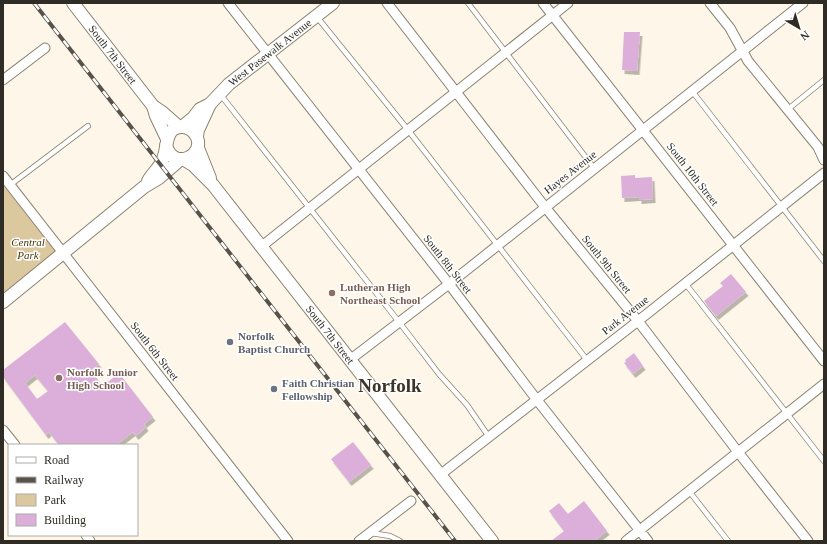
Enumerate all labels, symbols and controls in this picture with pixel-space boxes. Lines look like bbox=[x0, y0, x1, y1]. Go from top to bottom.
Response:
north arrow bbox=[779, 8, 819, 48]
street label: West Pasewalk Avenue bbox=[226, 16, 314, 88]
street label: South 7th Street bbox=[86, 23, 139, 86]
text: N bbox=[798, 29, 812, 43]
street label: South 10th Street bbox=[665, 140, 721, 208]
street label: Hayes Avenue bbox=[541, 148, 599, 196]
street label: South 8th Street bbox=[421, 232, 475, 296]
street label: South 9th Street bbox=[580, 233, 634, 295]
park label: Central Park bbox=[11, 236, 45, 261]
place label: Lutheran High Northeast School bbox=[340, 281, 420, 306]
marker: Lutheran High Northeast School bbox=[327, 288, 337, 298]
street label: Park Avenue bbox=[599, 293, 651, 337]
street label: South 7th Street bbox=[304, 303, 357, 366]
street label: South 6th Street bbox=[128, 319, 182, 383]
place label: Norfolk Baptist Church bbox=[238, 330, 310, 355]
marker: Norfolk Baptist Church bbox=[225, 337, 235, 347]
place label: Norfolk Junior High School bbox=[67, 366, 138, 391]
marker: Norfolk Junior High School bbox=[54, 373, 64, 383]
district label: Norfolk bbox=[358, 375, 422, 396]
place label: Faith Christian Fellowship bbox=[282, 377, 354, 402]
marker: Faith Christian Fellowship bbox=[269, 384, 279, 394]
legend bbox=[8, 444, 138, 536]
text: Road bbox=[44, 453, 69, 467]
text: Railway bbox=[44, 473, 84, 487]
text: Park bbox=[44, 493, 66, 507]
text: Building bbox=[44, 513, 86, 527]

